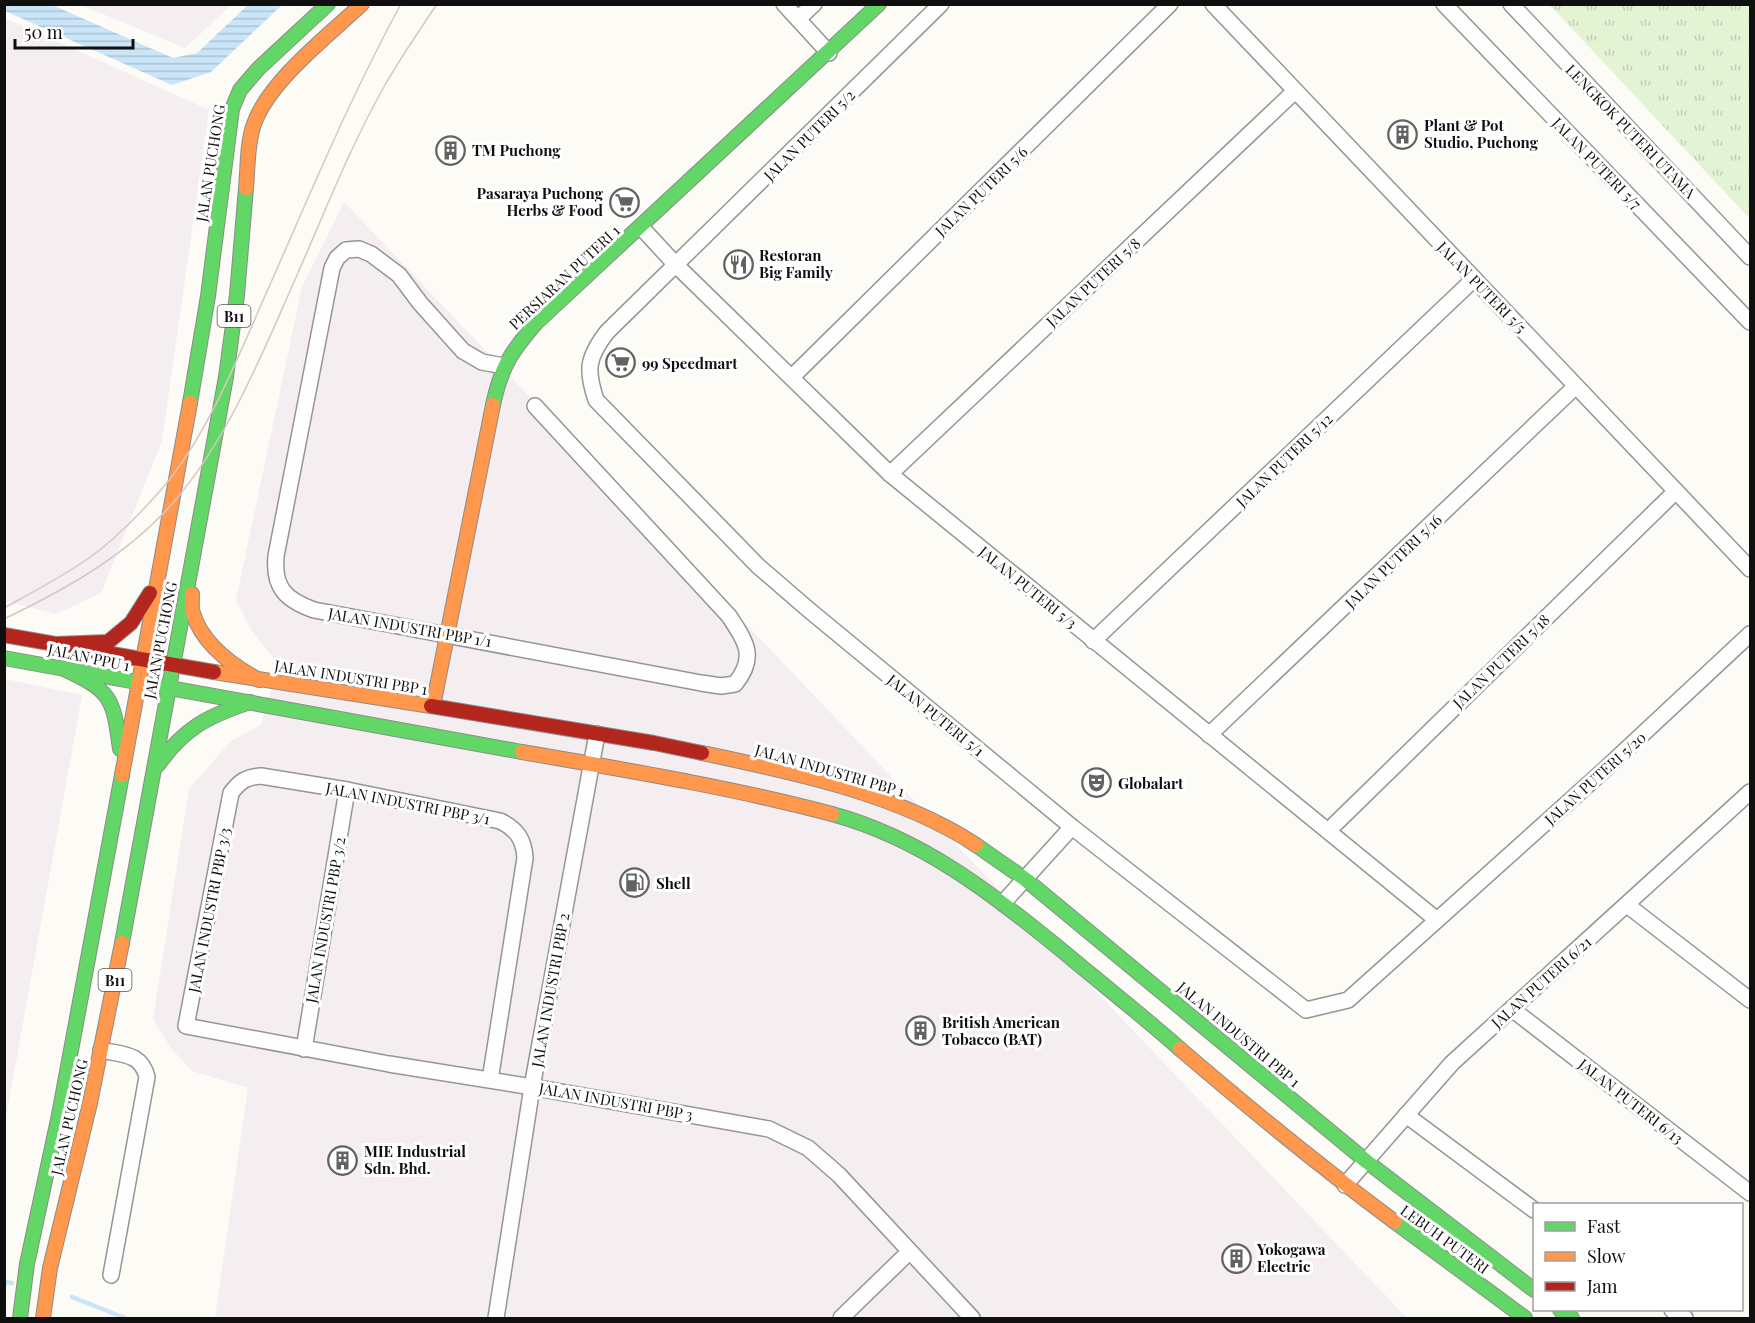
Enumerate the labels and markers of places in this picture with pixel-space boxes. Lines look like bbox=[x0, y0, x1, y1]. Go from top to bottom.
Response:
place label: Plant & Pot Studio, Puchong bbox=[1424, 115, 1539, 152]
building icon: Plant & Pot Studio, Puchong bbox=[1387, 118, 1419, 150]
building icon: TM Puchong bbox=[435, 134, 467, 166]
place label: TM Puchong bbox=[472, 140, 561, 160]
place label: Pasaraya Puchong Herbs & Food bbox=[477, 183, 604, 220]
supermarket icon: Pasaraya Puchong Herbs & Food bbox=[608, 186, 640, 218]
place label: Restoran Big Family bbox=[759, 245, 833, 282]
restaurant icon: Restoran Big Family bbox=[722, 248, 754, 280]
supermarket icon: 99 Speedmart bbox=[605, 347, 637, 379]
place label: 99 Speedmart bbox=[642, 353, 738, 373]
theatre icon: Globalart bbox=[1081, 767, 1113, 799]
place label: Globalart bbox=[1118, 773, 1184, 793]
fuel station icon: Shell bbox=[619, 867, 651, 899]
place label: Shell bbox=[656, 873, 691, 893]
place label: British American Tobacco (BAT) bbox=[942, 1012, 1061, 1049]
building icon: British American Tobacco (BAT) bbox=[905, 1015, 937, 1047]
place label: MIE Industrial Sdn. Bhd. bbox=[364, 1141, 466, 1178]
building icon: MIE Industrial Sdn. Bhd. bbox=[327, 1144, 359, 1176]
place label: Yokogawa Electric bbox=[1256, 1239, 1326, 1276]
building icon: Yokogawa Electric bbox=[1220, 1242, 1252, 1274]

